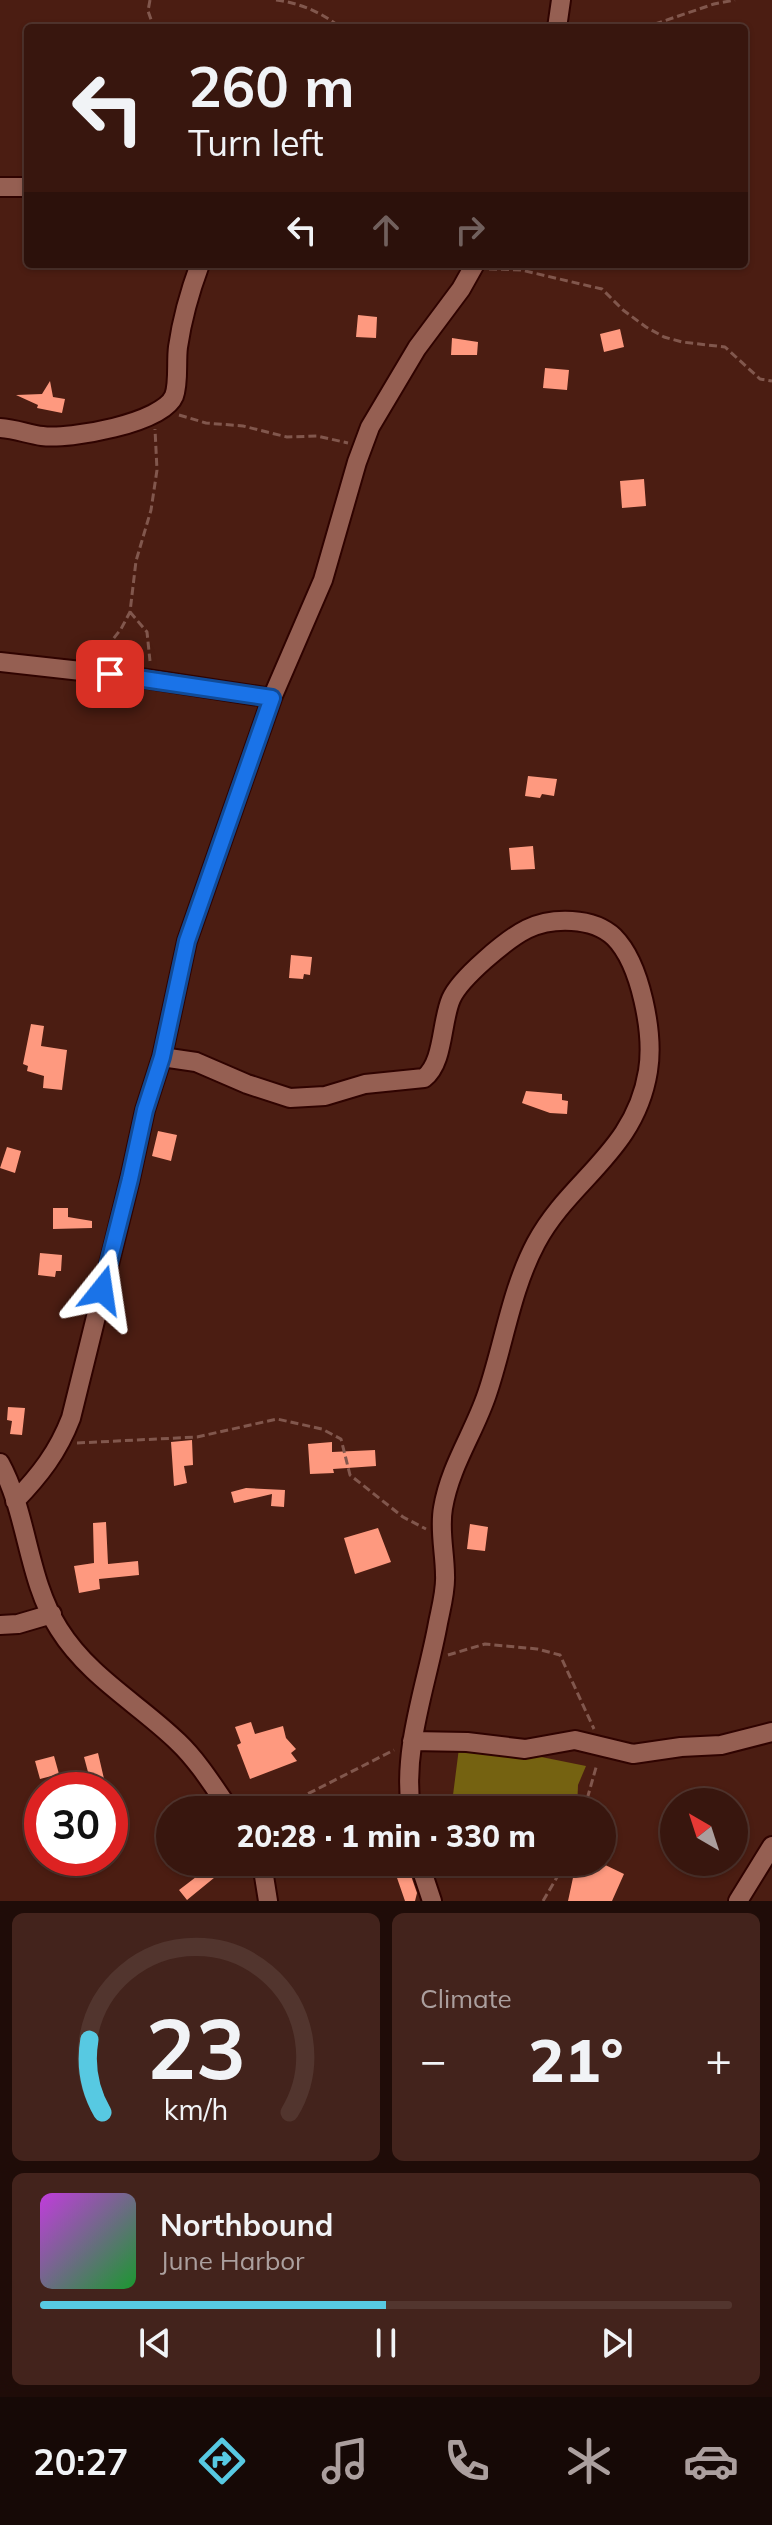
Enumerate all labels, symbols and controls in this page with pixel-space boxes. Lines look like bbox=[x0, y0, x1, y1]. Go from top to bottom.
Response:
text: 260 m bbox=[188, 51, 355, 121]
icon: left bbox=[56, 56, 160, 160]
text: Turn left bbox=[188, 120, 324, 165]
icon: left bbox=[280, 208, 324, 252]
icon: ahead bbox=[364, 208, 408, 252]
icon: right bbox=[448, 208, 492, 252]
pin bbox=[76, 640, 144, 708]
icon: arrive bbox=[88, 652, 132, 696]
position arrow bbox=[60, 1248, 144, 1332]
speed limit sign: 30 bbox=[24, 1772, 128, 1876]
north arrow bbox=[660, 1788, 748, 1876]
map controls bbox=[660, 1788, 748, 1876]
text: 20:28 · 1 min · 330 m bbox=[236, 1817, 536, 1855]
text: Climate bbox=[420, 1982, 512, 2015]
text: 23 bbox=[146, 1995, 246, 2100]
text: 21° bbox=[528, 2022, 624, 2097]
text: − bbox=[420, 2032, 446, 2087]
text: + bbox=[706, 2032, 732, 2087]
text: km/h bbox=[164, 2091, 228, 2127]
text: Northbound bbox=[160, 2206, 333, 2244]
text: June Harbor bbox=[160, 2244, 305, 2277]
icon: previous bbox=[133, 2321, 177, 2365]
icon: pause bbox=[364, 2321, 408, 2365]
icon: next bbox=[595, 2321, 639, 2365]
icon: directions bbox=[194, 2433, 250, 2489]
icon: music bbox=[317, 2433, 373, 2489]
icon: phone bbox=[439, 2433, 495, 2489]
icon: climate bbox=[561, 2433, 617, 2489]
icon: car bbox=[683, 2433, 739, 2489]
text: 20:27 bbox=[33, 2439, 128, 2484]

